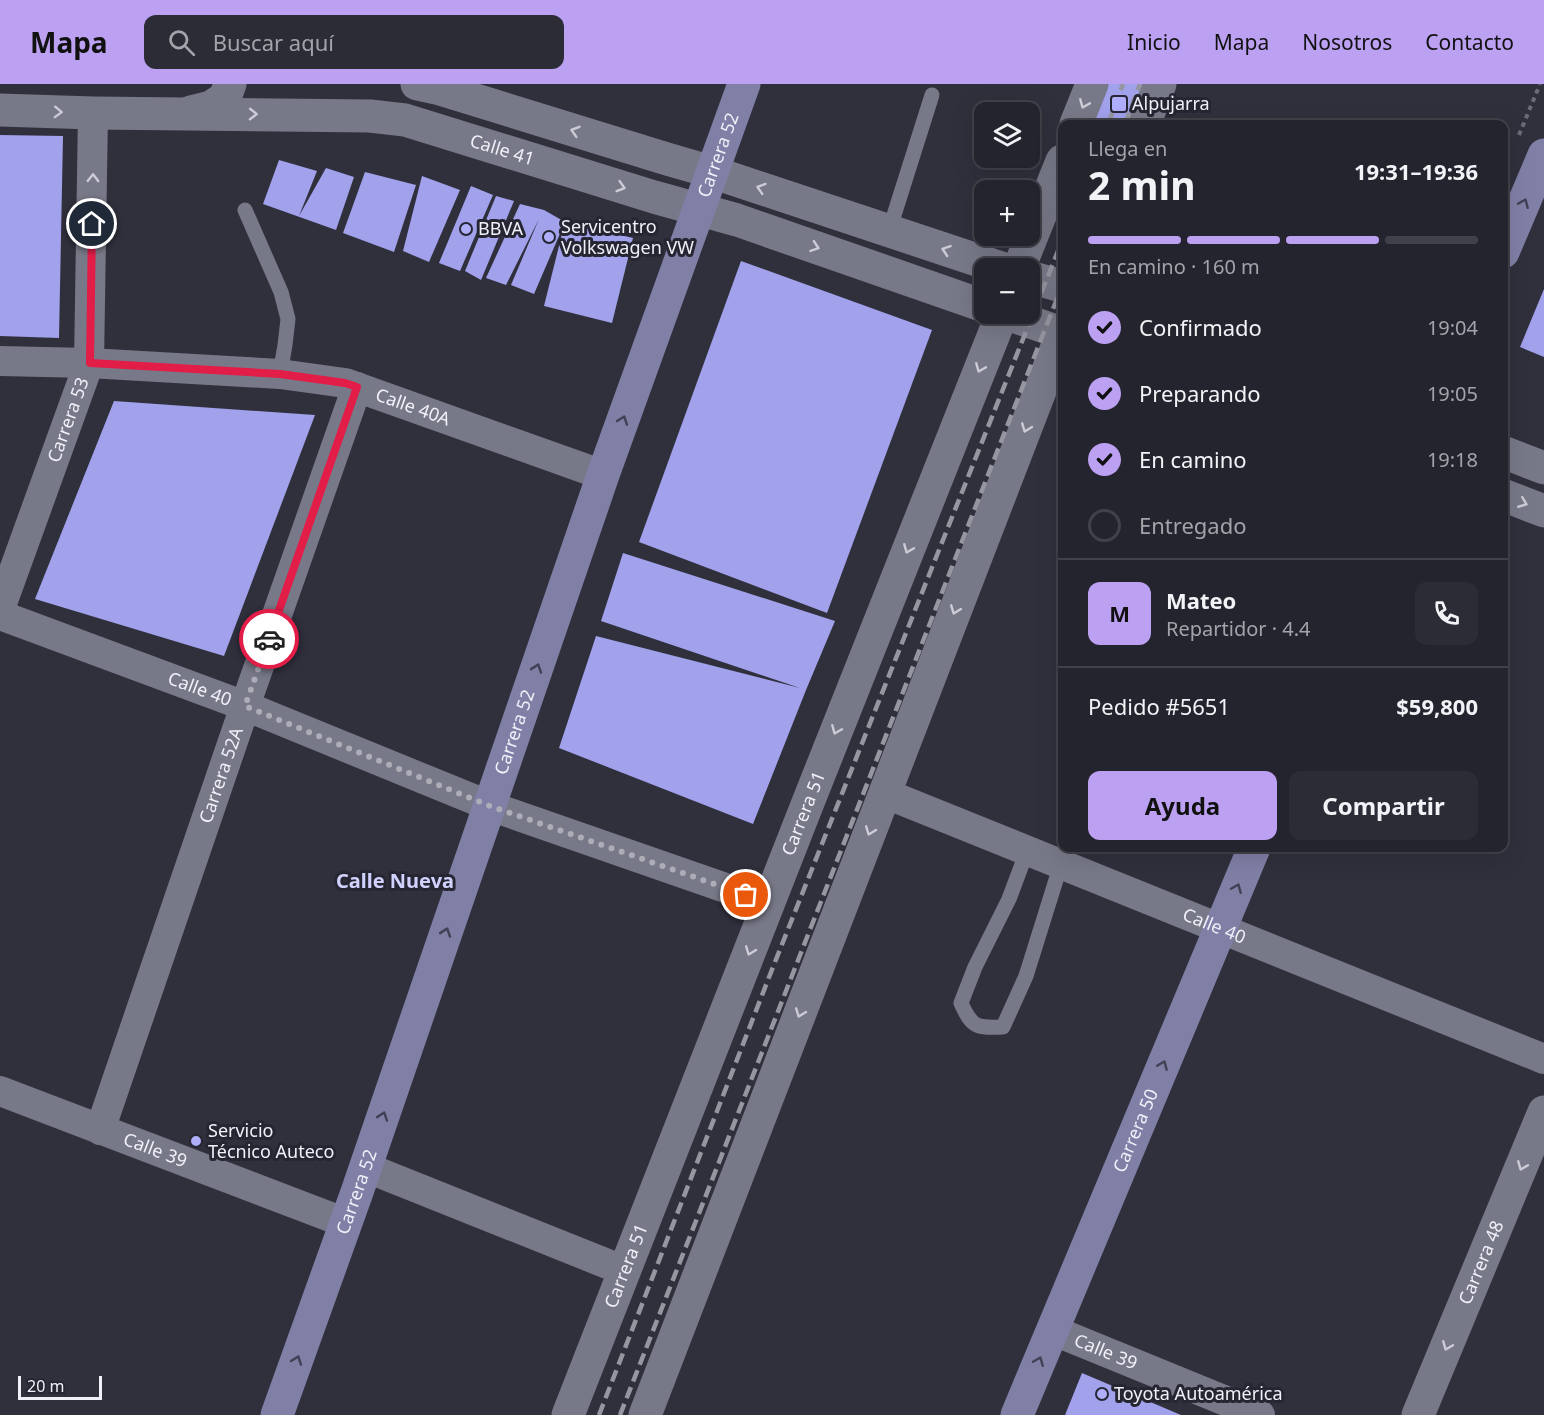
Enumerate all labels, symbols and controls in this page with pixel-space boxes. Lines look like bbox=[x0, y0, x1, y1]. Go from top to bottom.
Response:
search box bbox=[144, 15, 564, 69]
text: Mapa bbox=[30, 23, 108, 61]
icon: search bbox=[165, 26, 198, 59]
text: Buscar aquí bbox=[213, 27, 334, 57]
text: Inicio bbox=[1127, 28, 1181, 56]
text: Mapa bbox=[1214, 28, 1269, 56]
text: Nosotros bbox=[1302, 28, 1392, 56]
text: Contacto bbox=[1425, 28, 1514, 56]
place label: Alpujarra bbox=[1132, 91, 1210, 115]
marker: Alpujarra bbox=[1110, 95, 1128, 113]
one-way arrow bbox=[1079, 98, 1092, 109]
map controls bbox=[974, 102, 1040, 324]
button: layers bbox=[974, 102, 1040, 168]
one-way arrow bbox=[54, 106, 63, 118]
one-way arrow bbox=[249, 108, 258, 121]
street label: Carrera 52 bbox=[691, 109, 744, 201]
one-way arrow bbox=[570, 125, 581, 138]
street label: Calle 41 bbox=[467, 128, 538, 170]
text: Llega en bbox=[1088, 135, 1167, 162]
text: 19:31–19:36 bbox=[1354, 156, 1478, 186]
text: 2 min bbox=[1088, 158, 1195, 211]
one-way arrow bbox=[87, 174, 99, 183]
one-way arrow bbox=[615, 180, 626, 192]
button: + bbox=[974, 180, 1040, 246]
one-way arrow bbox=[756, 183, 767, 196]
pin bbox=[66, 198, 117, 249]
one-way arrow bbox=[1516, 199, 1528, 210]
icon: home bbox=[75, 207, 108, 240]
place label: Servicentro Volkswagen VW bbox=[561, 214, 694, 259]
place label: BBVA bbox=[478, 216, 523, 240]
marker: BBVA bbox=[459, 222, 473, 236]
marker: Servicentro Volkswagen VW bbox=[542, 230, 556, 244]
one-way arrow bbox=[809, 239, 819, 252]
one-way arrow bbox=[941, 244, 952, 257]
text: En camino · 160 m bbox=[1088, 253, 1260, 280]
button: − bbox=[974, 258, 1040, 324]
icon: check bbox=[1088, 311, 1121, 344]
text: Confirmado bbox=[1139, 312, 1262, 342]
text: 19:04 bbox=[1427, 314, 1478, 341]
one-way arrow bbox=[975, 362, 987, 373]
street label: Carrera 53 bbox=[41, 374, 94, 465]
icon: check bbox=[1088, 377, 1121, 410]
text: Preparando bbox=[1139, 378, 1261, 408]
text: 19:05 bbox=[1427, 380, 1478, 407]
street label: Calle 40A bbox=[373, 382, 454, 431]
one-way arrow bbox=[616, 415, 629, 426]
one-way arrow bbox=[1021, 421, 1033, 432]
icon: check bbox=[1088, 443, 1121, 476]
text: En camino bbox=[1139, 444, 1247, 474]
text: 19:18 bbox=[1427, 446, 1478, 473]
one-way arrow bbox=[1517, 496, 1528, 508]
text: Entregado bbox=[1139, 510, 1247, 540]
one-way arrow bbox=[903, 543, 915, 554]
button: phone bbox=[1415, 582, 1478, 645]
text: Mateo bbox=[1166, 585, 1236, 615]
text: M bbox=[1109, 598, 1130, 628]
one-way arrow bbox=[950, 604, 963, 614]
courier bbox=[239, 609, 299, 669]
text: Repartidor · 4.4 bbox=[1166, 615, 1311, 642]
icon: car bbox=[253, 623, 286, 656]
one-way arrow bbox=[530, 663, 542, 674]
street label: Calle 40 bbox=[165, 665, 235, 711]
street label: Carrera 52 bbox=[488, 686, 540, 778]
text: Pedido #5651 bbox=[1088, 691, 1230, 721]
text: $59,800 bbox=[1396, 691, 1478, 721]
street label: Carrera 52A bbox=[193, 723, 248, 826]
one-way arrow bbox=[831, 725, 844, 735]
street label: Carrera 51 bbox=[775, 768, 830, 859]
button: Ayuda bbox=[1088, 771, 1277, 840]
button: Compartir bbox=[1289, 771, 1478, 840]
one-way arrow bbox=[865, 824, 877, 835]
district label: Calle Nueva bbox=[336, 867, 454, 894]
pin bbox=[720, 869, 771, 920]
icon: bag bbox=[729, 878, 762, 911]
one-way arrow bbox=[1230, 883, 1242, 894]
street label: Calle 40 bbox=[1179, 902, 1250, 949]
one-way arrow bbox=[439, 927, 452, 938]
one-way arrow bbox=[745, 945, 757, 956]
one-way arrow bbox=[795, 1006, 807, 1017]
one-way arrow bbox=[1156, 1060, 1168, 1071]
street label: Carrera 50 bbox=[1107, 1085, 1163, 1176]
one-way arrow bbox=[375, 1112, 388, 1122]
place label: Servicio Técnico Auteco bbox=[208, 1118, 334, 1163]
street label: Calle 39 bbox=[120, 1126, 191, 1172]
marker: Servicio Técnico Auteco bbox=[189, 1134, 203, 1148]
street label: Carrera 52 bbox=[330, 1146, 382, 1237]
one-way arrow bbox=[1517, 1159, 1529, 1170]
street label: Carrera 48 bbox=[1452, 1217, 1509, 1308]
street label: Carrera 51 bbox=[598, 1220, 653, 1311]
street label: Calle 39 bbox=[1071, 1327, 1141, 1375]
one-way arrow bbox=[1442, 1340, 1454, 1351]
one-way arrow bbox=[290, 1355, 303, 1366]
one-way arrow bbox=[1032, 1356, 1044, 1367]
scale bar bbox=[18, 1373, 102, 1400]
text: 20 m bbox=[27, 1375, 64, 1397]
place label: Toyota Autoamérica bbox=[1114, 1381, 1283, 1405]
marker: Toyota Autoamérica bbox=[1095, 1387, 1109, 1401]

